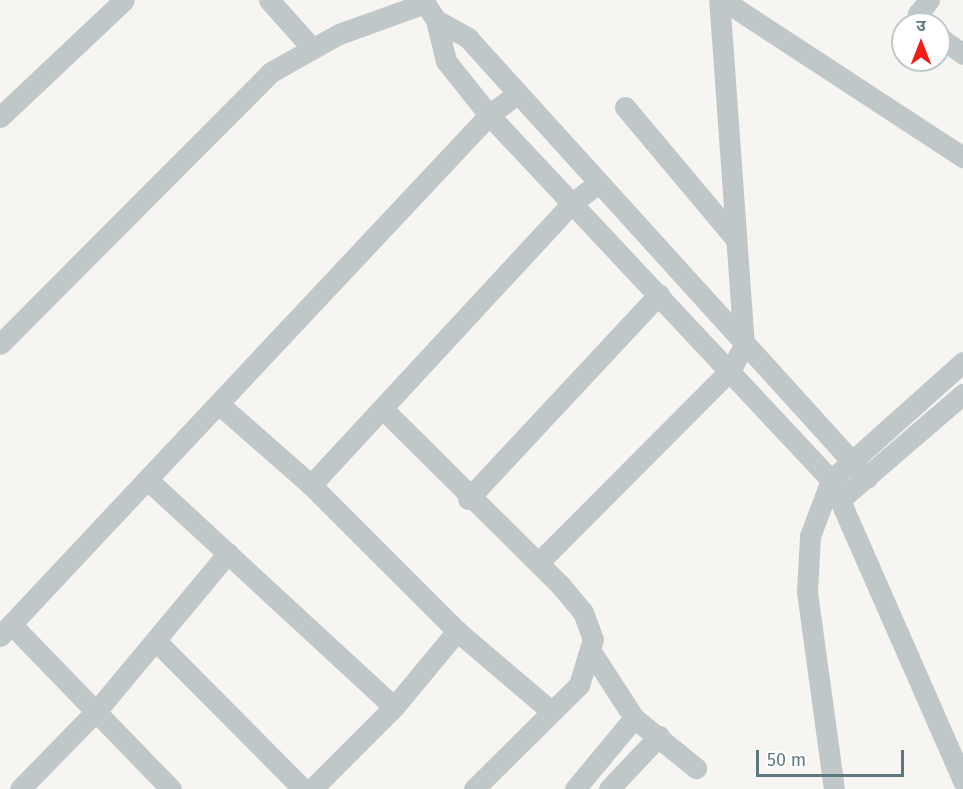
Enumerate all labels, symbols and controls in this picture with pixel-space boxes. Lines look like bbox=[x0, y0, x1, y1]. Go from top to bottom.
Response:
north arrow bbox=[891, 12, 951, 72]
text: उ bbox=[916, 16, 926, 35]
scale bar bbox=[759, 738, 908, 776]
text: 50 m bbox=[767, 749, 806, 771]

